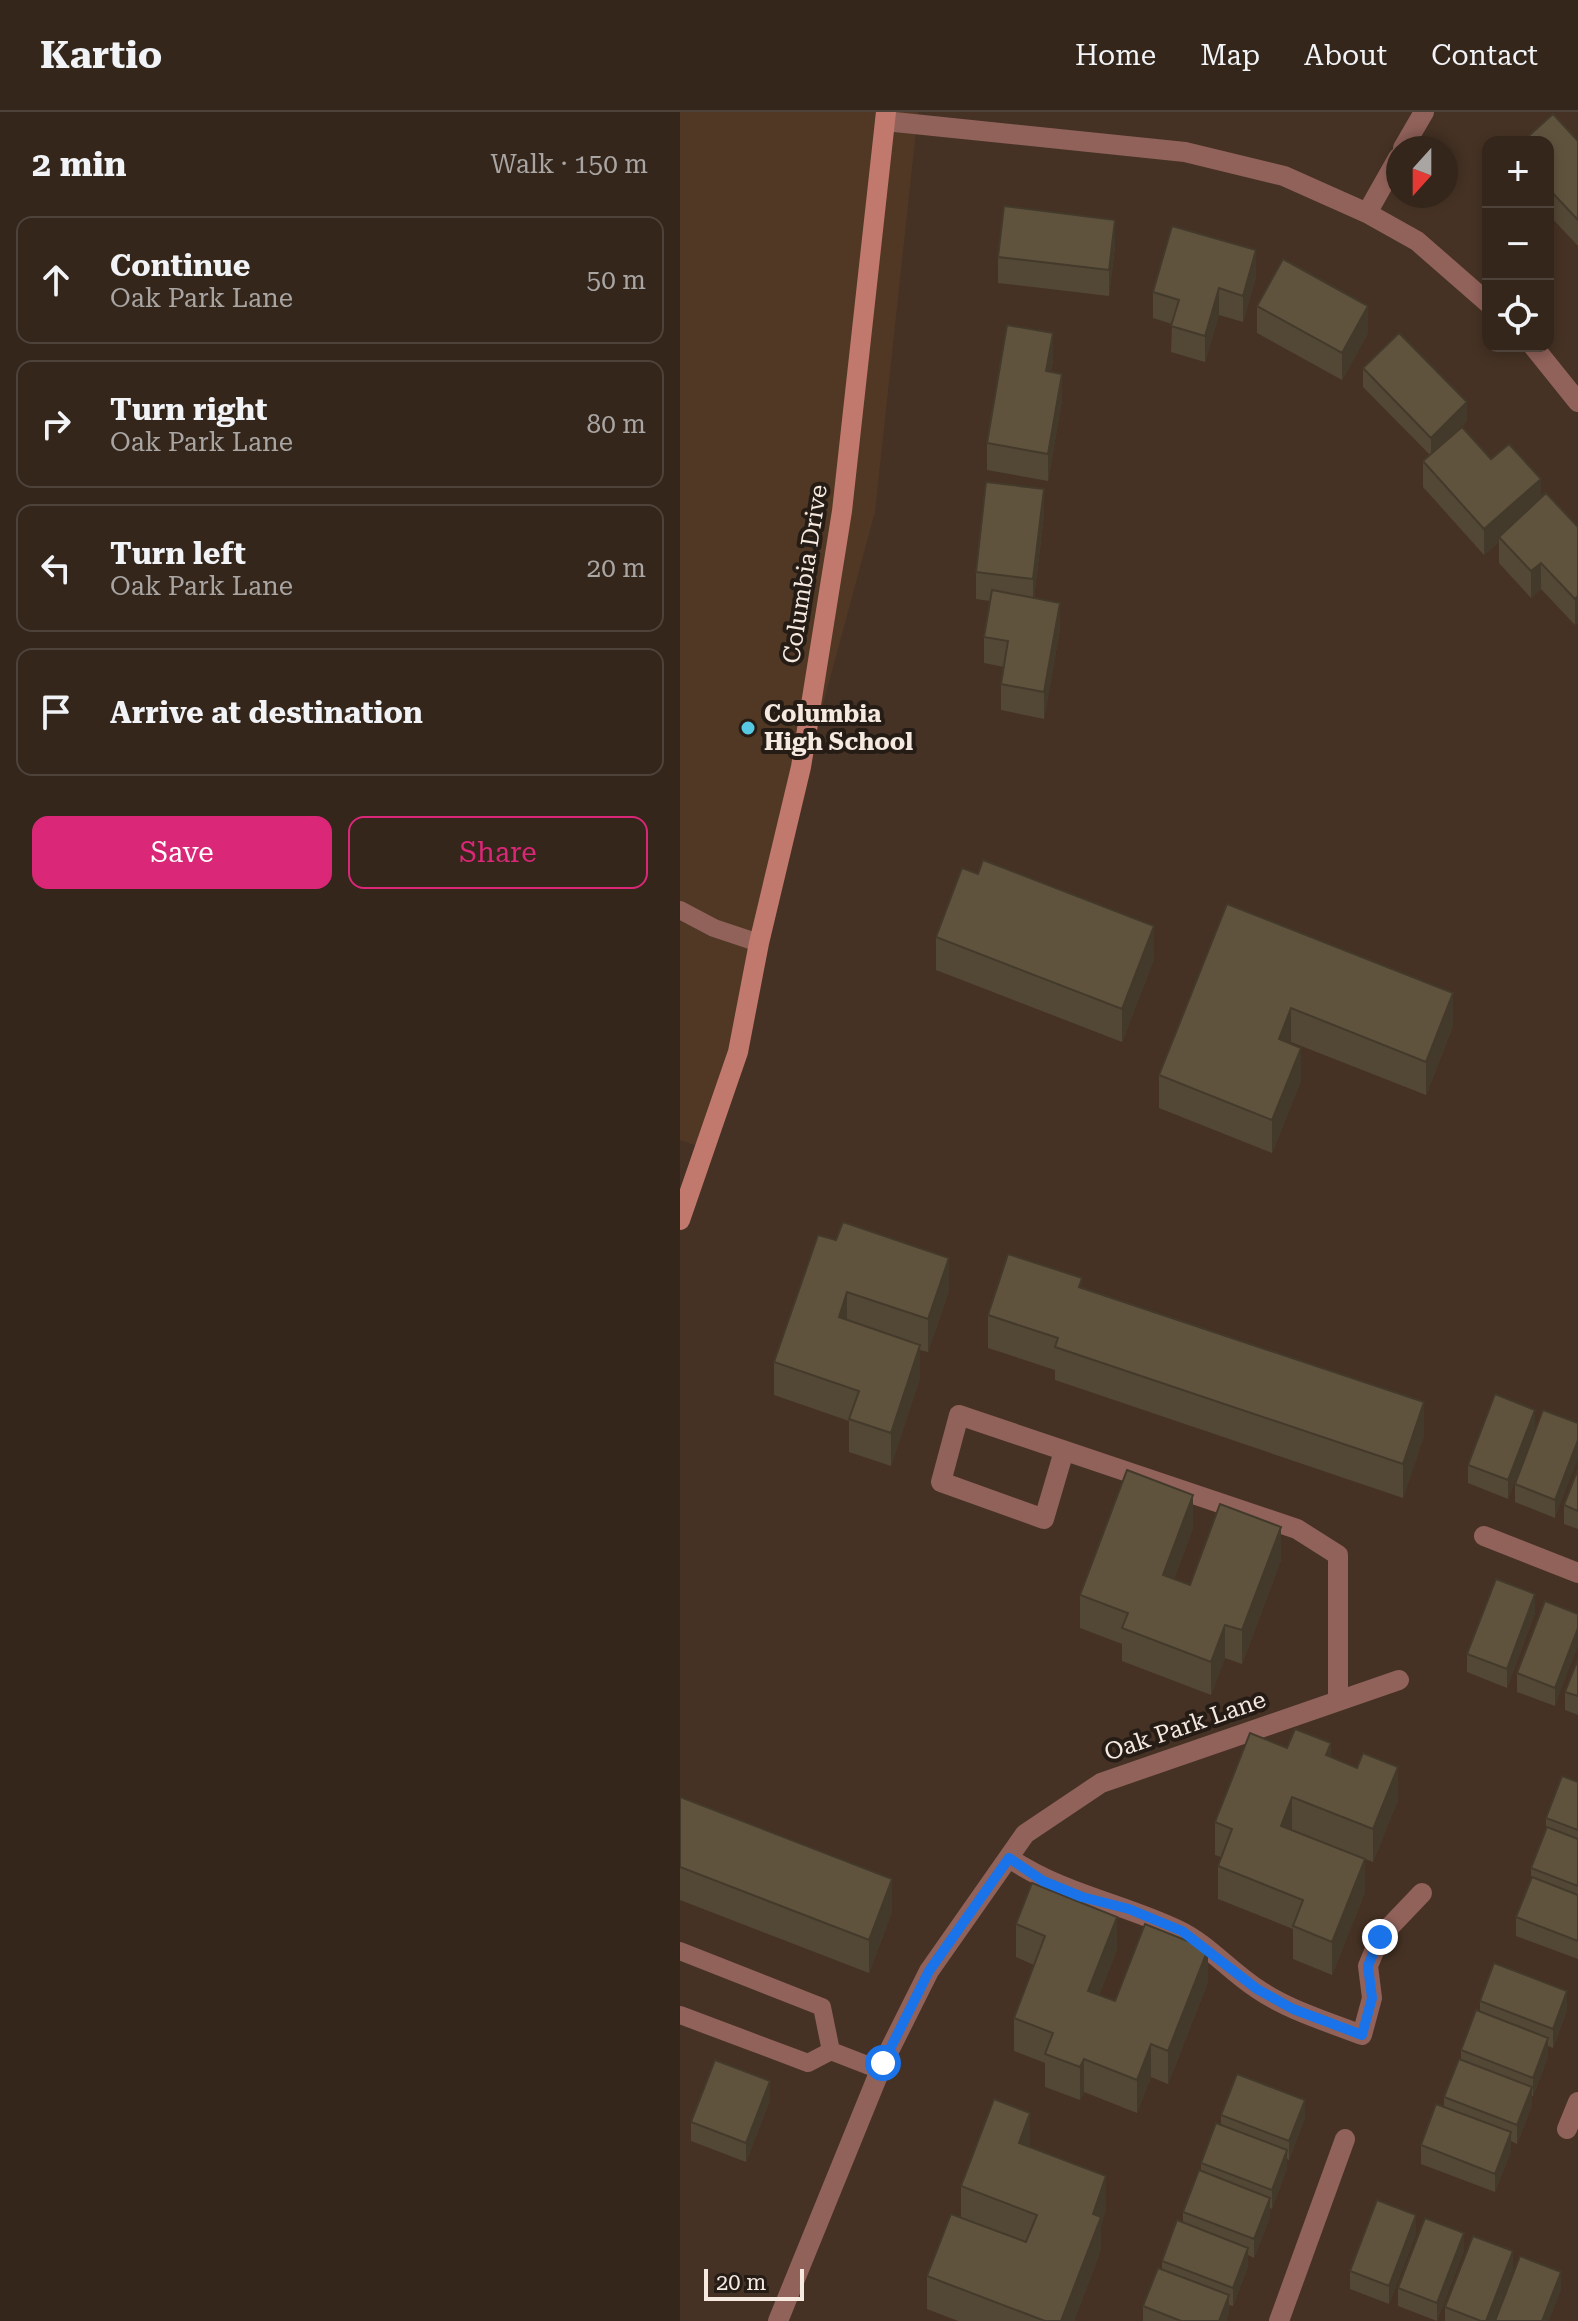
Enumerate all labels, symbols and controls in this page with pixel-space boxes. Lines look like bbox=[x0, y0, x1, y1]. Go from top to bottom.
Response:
text: Kartio bbox=[40, 33, 162, 77]
text: Home bbox=[1075, 39, 1156, 72]
text: Map bbox=[1200, 39, 1260, 72]
text: About bbox=[1304, 39, 1387, 72]
text: Contact bbox=[1431, 39, 1538, 72]
north arrow bbox=[1386, 136, 1458, 208]
map controls bbox=[1482, 136, 1554, 352]
button: + bbox=[1482, 136, 1554, 208]
text: 2 min bbox=[32, 144, 127, 184]
text: Walk · 150 m bbox=[490, 149, 648, 179]
button: − bbox=[1482, 208, 1554, 280]
text: Continue bbox=[110, 248, 250, 283]
icon: ahead bbox=[34, 258, 78, 302]
text: 50 m bbox=[587, 265, 646, 295]
button: locate bbox=[1482, 280, 1554, 352]
text: Oak Park Lane bbox=[110, 283, 293, 313]
text: Turn right bbox=[110, 392, 267, 427]
icon: right bbox=[34, 402, 78, 446]
text: 80 m bbox=[587, 409, 646, 439]
text: Oak Park Lane bbox=[110, 427, 293, 457]
street label: Columbia Drive bbox=[777, 482, 833, 666]
text: Turn left bbox=[110, 536, 246, 571]
icon: left bbox=[34, 546, 78, 590]
text: 20 m bbox=[587, 553, 646, 583]
text: Oak Park Lane bbox=[110, 571, 293, 601]
icon: arrive bbox=[34, 690, 78, 734]
text: Arrive at destination bbox=[110, 695, 423, 730]
place label: Columbia High School bbox=[764, 700, 913, 756]
marker: Columbia High School bbox=[739, 719, 757, 737]
button: Save bbox=[32, 816, 332, 889]
button: Share bbox=[348, 816, 648, 889]
street label: Oak Park Lane bbox=[1101, 1685, 1269, 1767]
route end bbox=[1362, 1919, 1398, 1955]
route start bbox=[865, 2045, 901, 2081]
scale bar bbox=[704, 2265, 804, 2301]
text: 20 m bbox=[716, 2270, 766, 2295]

